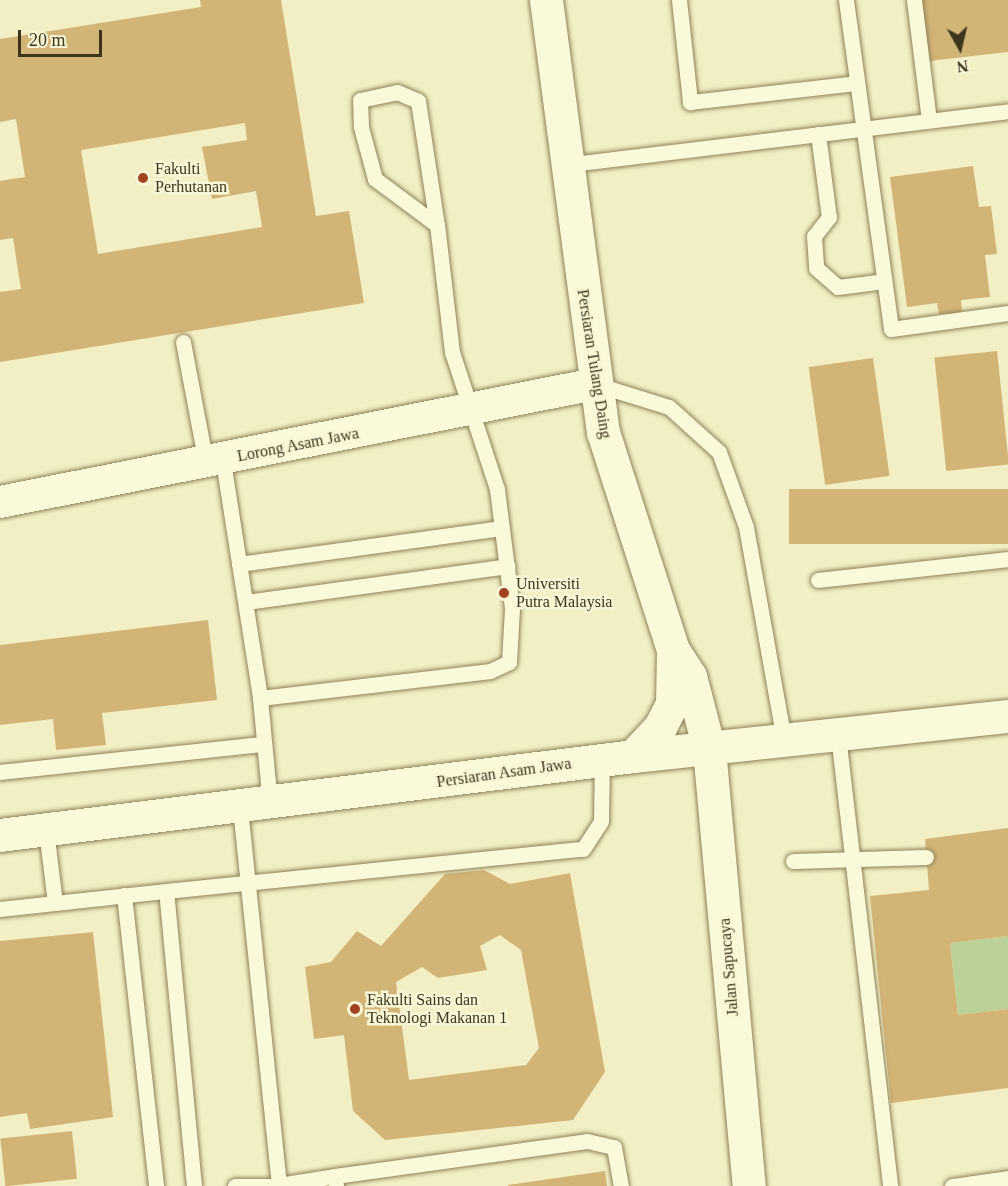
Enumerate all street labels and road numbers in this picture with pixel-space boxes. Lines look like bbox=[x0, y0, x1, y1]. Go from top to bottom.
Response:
street label: Persiaran Tulang Daing bbox=[573, 288, 615, 440]
street label: Lorong Asam Jawa bbox=[235, 424, 361, 466]
street label: Persiaran Asam Jawa bbox=[435, 754, 573, 792]
street label: Jalan Sapucaya bbox=[715, 917, 743, 1017]

